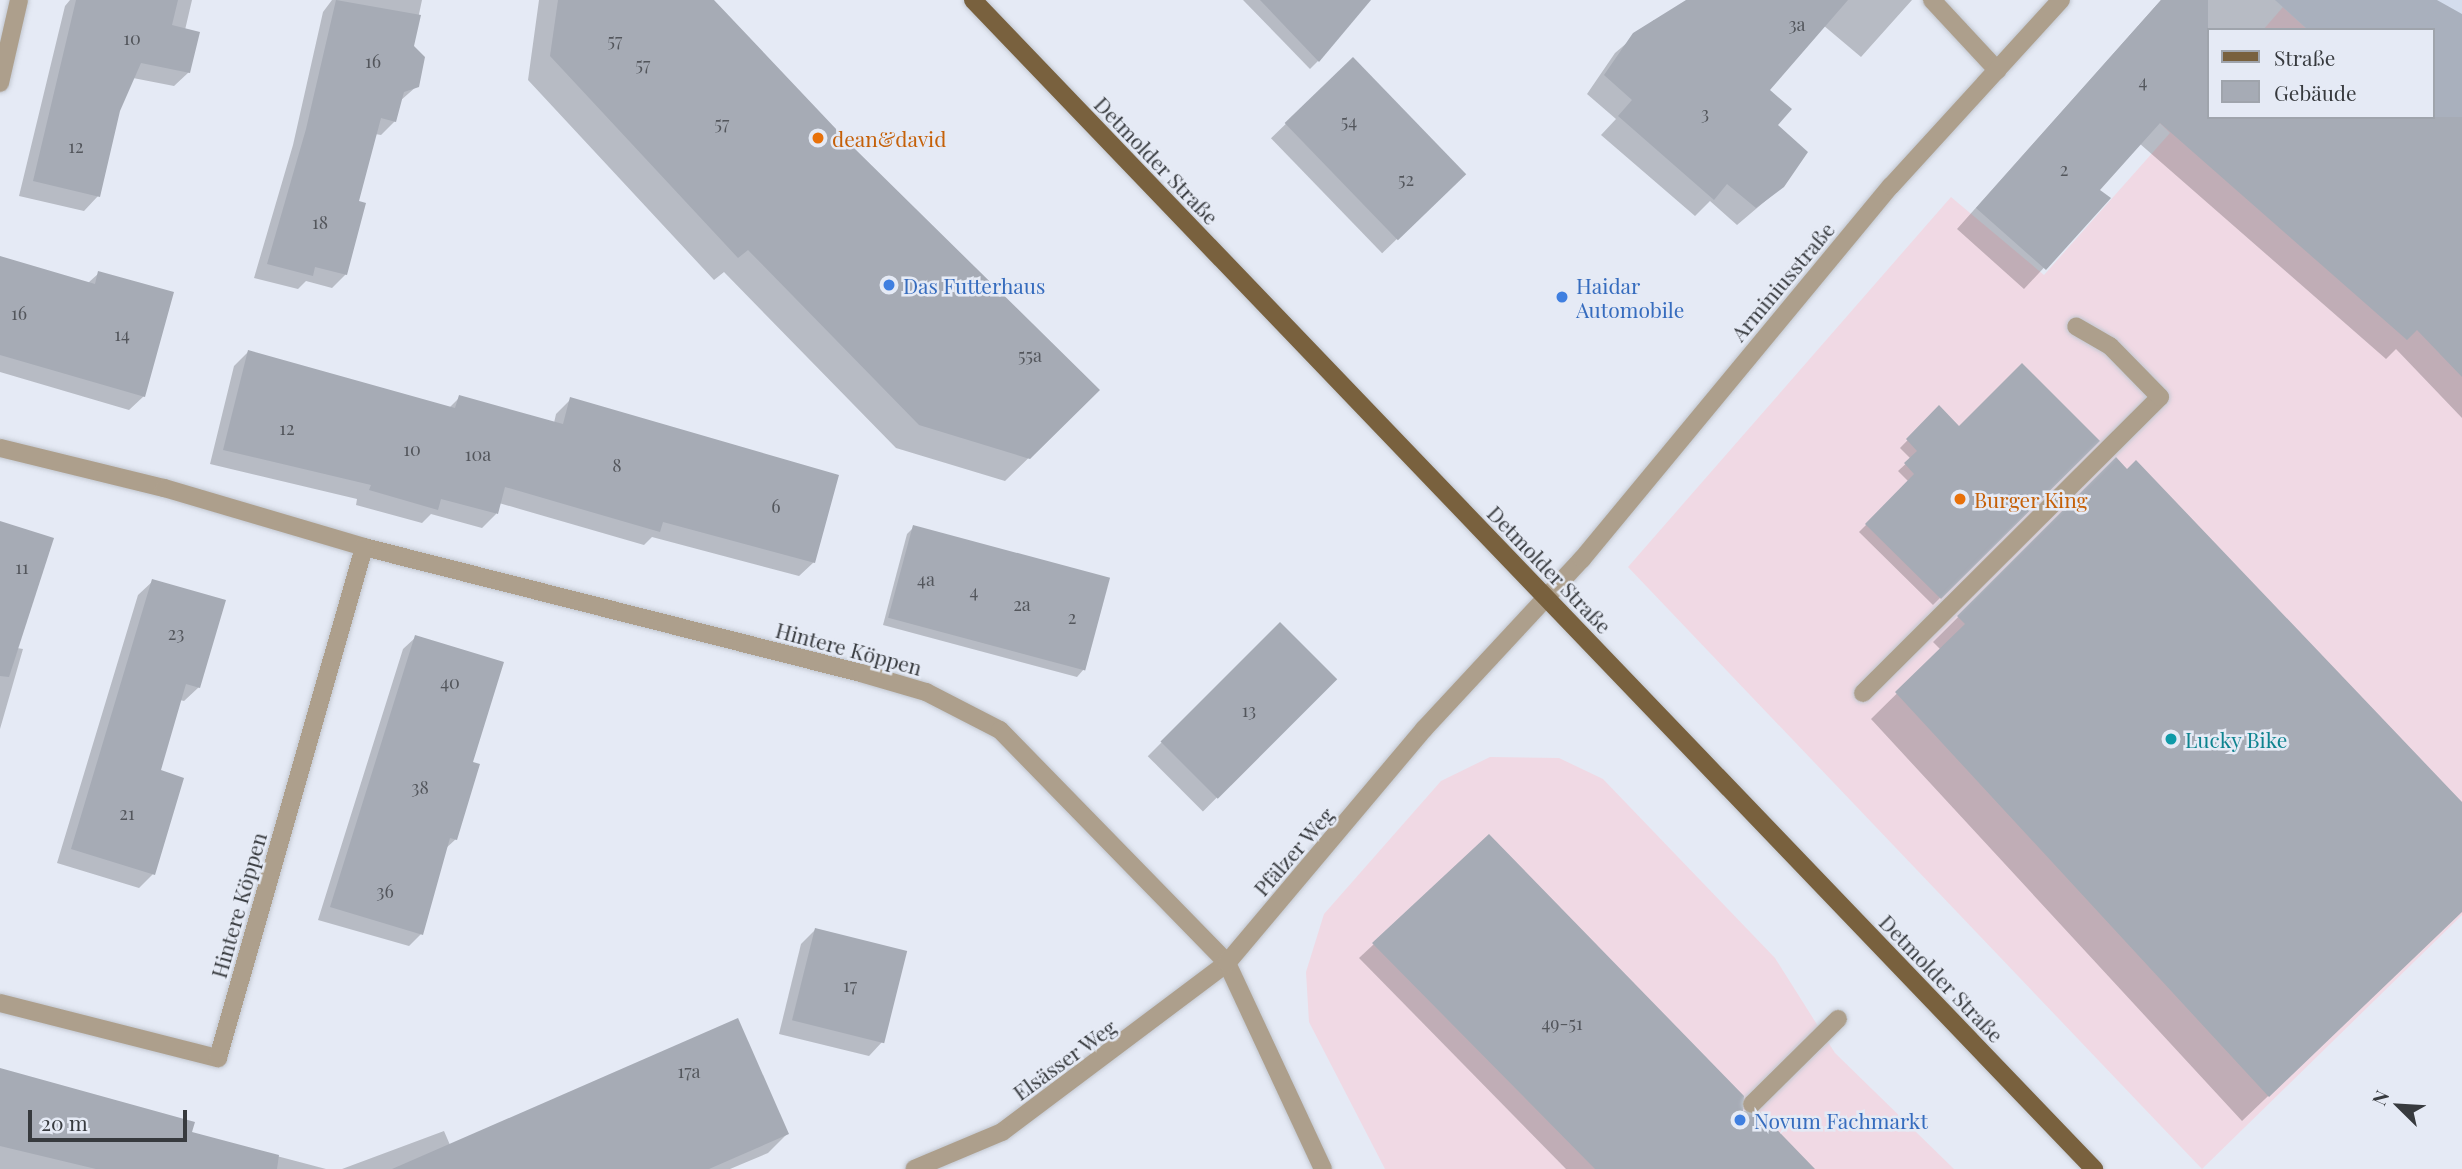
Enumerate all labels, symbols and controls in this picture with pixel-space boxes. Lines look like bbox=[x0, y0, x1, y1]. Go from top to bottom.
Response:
house number: 3a bbox=[1788, 13, 1806, 35]
house number: 10 bbox=[123, 27, 141, 49]
legend bbox=[2206, 28, 2434, 119]
house number: 57 bbox=[608, 29, 622, 51]
text: Straße bbox=[2274, 43, 2335, 71]
house number: 16 bbox=[365, 50, 381, 72]
house number: 57 bbox=[636, 53, 650, 75]
house number: 4 bbox=[2139, 70, 2147, 92]
text: Gebäude bbox=[2274, 78, 2357, 106]
street label: Detmolder Straße bbox=[1090, 91, 1224, 229]
house number: 3 bbox=[1701, 102, 1709, 124]
house number: 54 bbox=[1341, 110, 1357, 132]
house number: 57 bbox=[715, 112, 729, 134]
place label: dean&david bbox=[832, 125, 946, 151]
marker: dean&david bbox=[810, 130, 826, 146]
house number: 12 bbox=[68, 135, 84, 157]
house number: 2 bbox=[2060, 158, 2068, 180]
house number: 52 bbox=[1398, 168, 1414, 190]
house number: 18 bbox=[312, 211, 328, 233]
street label: Arminiusstraße bbox=[1725, 217, 1839, 345]
place label: Das Futterhaus bbox=[903, 272, 1045, 298]
place label: Haidar Automobile bbox=[1576, 272, 1684, 322]
marker: Das Futterhaus bbox=[881, 277, 897, 293]
marker: Haidar Automobile bbox=[1554, 289, 1570, 305]
house number: 16 bbox=[11, 302, 27, 324]
house number: 14 bbox=[114, 323, 130, 345]
house number: 55a bbox=[1018, 344, 1042, 366]
house number: 12 bbox=[279, 417, 295, 439]
house number: 10 bbox=[403, 438, 421, 460]
house number: 10a bbox=[465, 443, 491, 465]
house number: 8 bbox=[612, 454, 622, 476]
place label: Burger King bbox=[1974, 486, 2088, 512]
marker: Burger King bbox=[1952, 491, 1968, 507]
house number: 6 bbox=[771, 495, 781, 517]
street label: Detmolder Straße bbox=[1483, 500, 1617, 638]
house number: 11 bbox=[15, 556, 29, 578]
house number: 4a bbox=[917, 568, 935, 590]
house number: 4 bbox=[970, 580, 978, 602]
house number: 2a bbox=[1013, 593, 1031, 615]
house number: 2 bbox=[1068, 606, 1076, 628]
street label: Hintere Köppen bbox=[773, 616, 925, 680]
house number: 23 bbox=[168, 622, 184, 644]
house number: 40 bbox=[440, 671, 460, 693]
house number: 13 bbox=[1242, 699, 1256, 721]
place label: Lucky Bike bbox=[2185, 726, 2288, 752]
marker: Lucky Bike bbox=[2163, 731, 2179, 747]
house number: 38 bbox=[411, 776, 429, 798]
street label: Pfälzer Weg bbox=[1247, 801, 1339, 901]
house number: 21 bbox=[119, 802, 135, 824]
street label: Hintere Köppen bbox=[205, 829, 271, 981]
house number: 36 bbox=[376, 880, 394, 902]
street label: Detmolder Straße bbox=[1875, 909, 2009, 1047]
house number: 17 bbox=[843, 974, 857, 996]
house number: 49-51 bbox=[1541, 1012, 1583, 1034]
street label: Elsässer Weg bbox=[1007, 1013, 1121, 1105]
house number: 17a bbox=[678, 1060, 700, 1082]
north arrow bbox=[2364, 1071, 2434, 1141]
text: N bbox=[2365, 1086, 2394, 1109]
scale bar bbox=[32, 1096, 191, 1140]
place label: Novum Fachmarkt bbox=[1754, 1107, 1928, 1133]
text: 20 m bbox=[41, 1108, 88, 1136]
marker: Novum Fachmarkt bbox=[1732, 1112, 1748, 1128]

